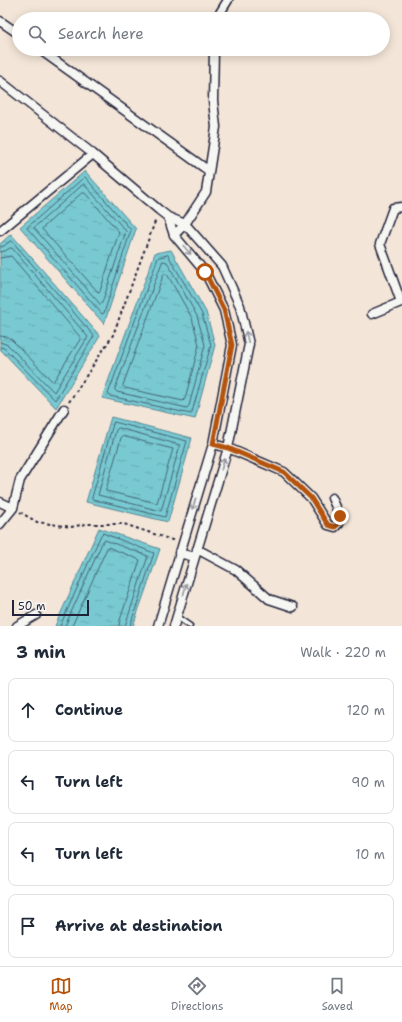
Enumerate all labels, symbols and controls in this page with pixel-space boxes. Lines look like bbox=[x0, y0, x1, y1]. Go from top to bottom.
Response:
search box bbox=[12, 12, 390, 56]
icon: search bbox=[26, 23, 48, 45]
text: Search here bbox=[58, 24, 144, 44]
one-way arrow bbox=[182, 245, 192, 255]
route start bbox=[196, 263, 214, 281]
one-way arrow bbox=[243, 331, 250, 344]
one-way arrow bbox=[220, 458, 227, 471]
one-way arrow bbox=[190, 497, 197, 510]
route end bbox=[331, 507, 349, 525]
one-way arrow bbox=[182, 582, 189, 595]
scale bar bbox=[12, 598, 89, 617]
text: 50 m bbox=[18, 599, 46, 614]
text: 3 min bbox=[16, 641, 66, 663]
text: Walk · 220 m bbox=[300, 644, 386, 661]
icon: ahead bbox=[17, 699, 39, 721]
text: Continue bbox=[55, 700, 123, 720]
text: 120 m bbox=[347, 702, 385, 719]
icon: left bbox=[17, 771, 39, 793]
text: Turn left bbox=[55, 772, 123, 792]
text: 90 m bbox=[351, 774, 385, 791]
icon: left bbox=[17, 843, 39, 865]
text: Turn left bbox=[55, 844, 123, 864]
text: 10 m bbox=[355, 846, 385, 863]
icon: arrive bbox=[17, 915, 39, 937]
text: Arrive at destination bbox=[55, 916, 223, 936]
tab: Map bbox=[49, 975, 73, 1014]
tab: Directions bbox=[171, 975, 223, 1014]
tab: Saved bbox=[322, 975, 353, 1014]

